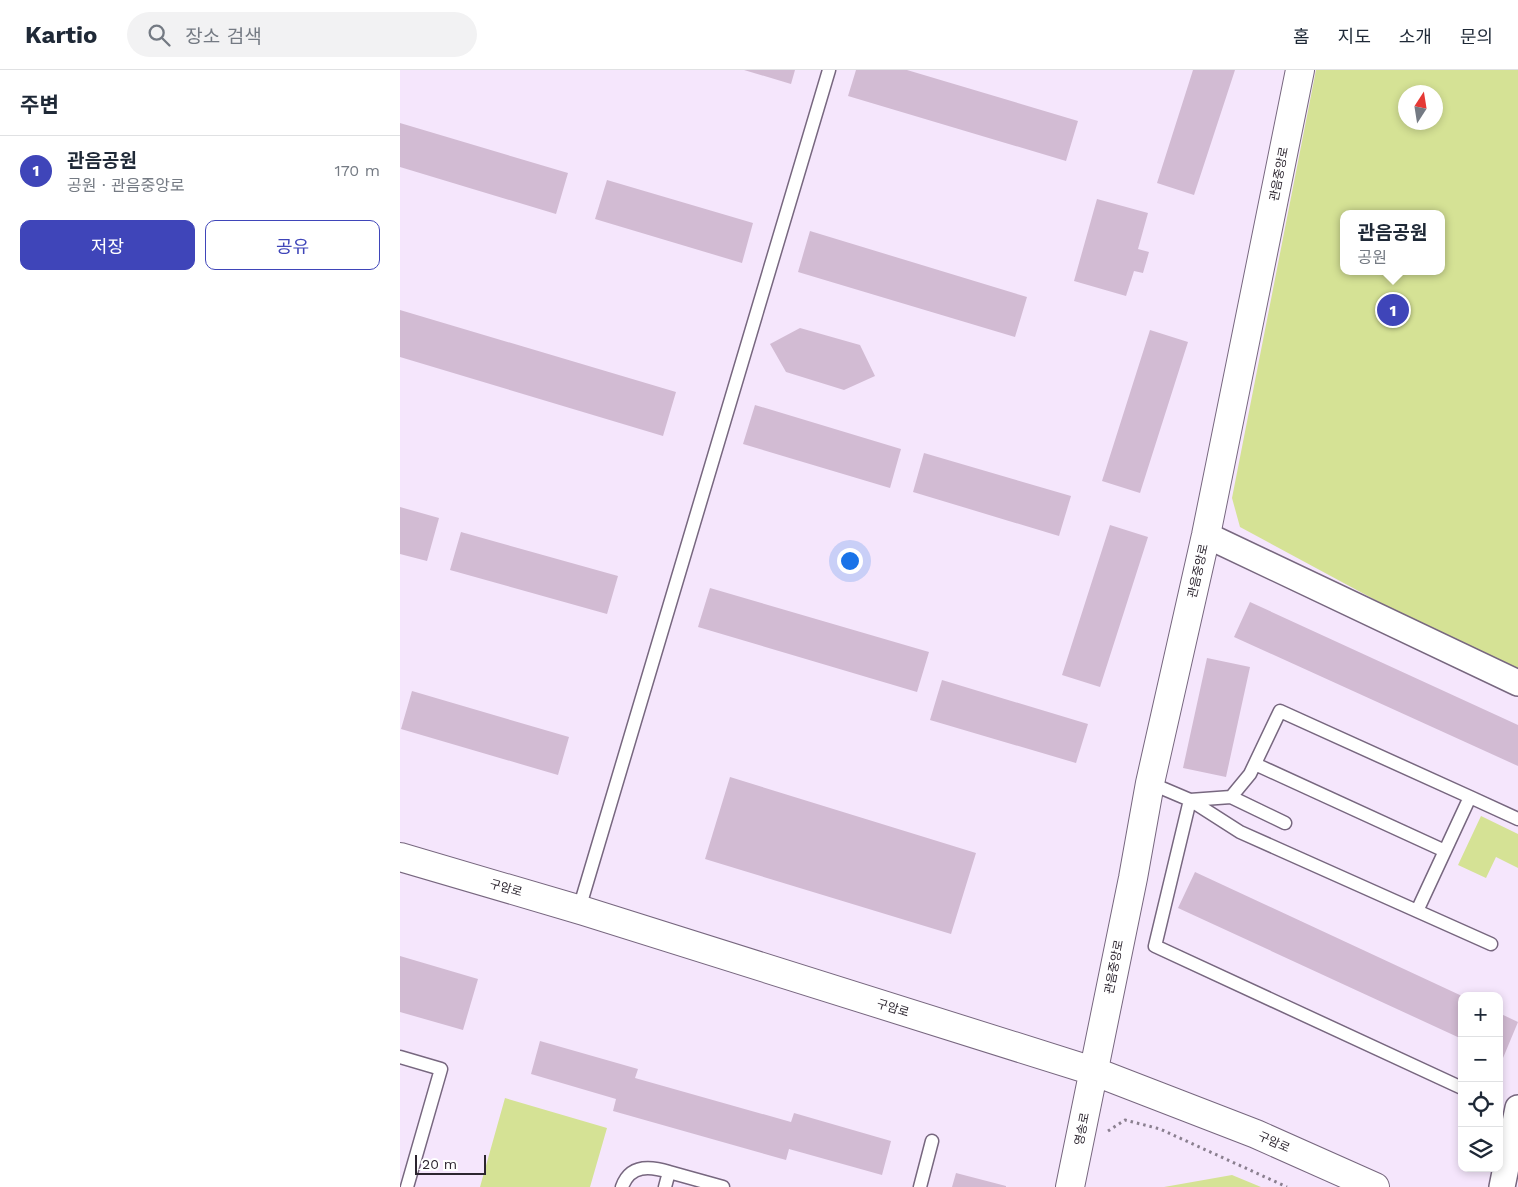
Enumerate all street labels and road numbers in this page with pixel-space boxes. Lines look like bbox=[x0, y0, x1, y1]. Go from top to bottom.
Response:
street label: 관음중앙로 bbox=[1267, 146, 1291, 202]
street label: 관음중앙로 bbox=[1185, 543, 1211, 599]
street label: 구암로 bbox=[488, 877, 524, 899]
street label: 관음중앙로 bbox=[1102, 939, 1126, 995]
street label: 구암로 bbox=[875, 996, 911, 1020]
street label: 영송로 bbox=[1072, 1111, 1092, 1147]
street label: 구암로 bbox=[1256, 1129, 1292, 1155]

